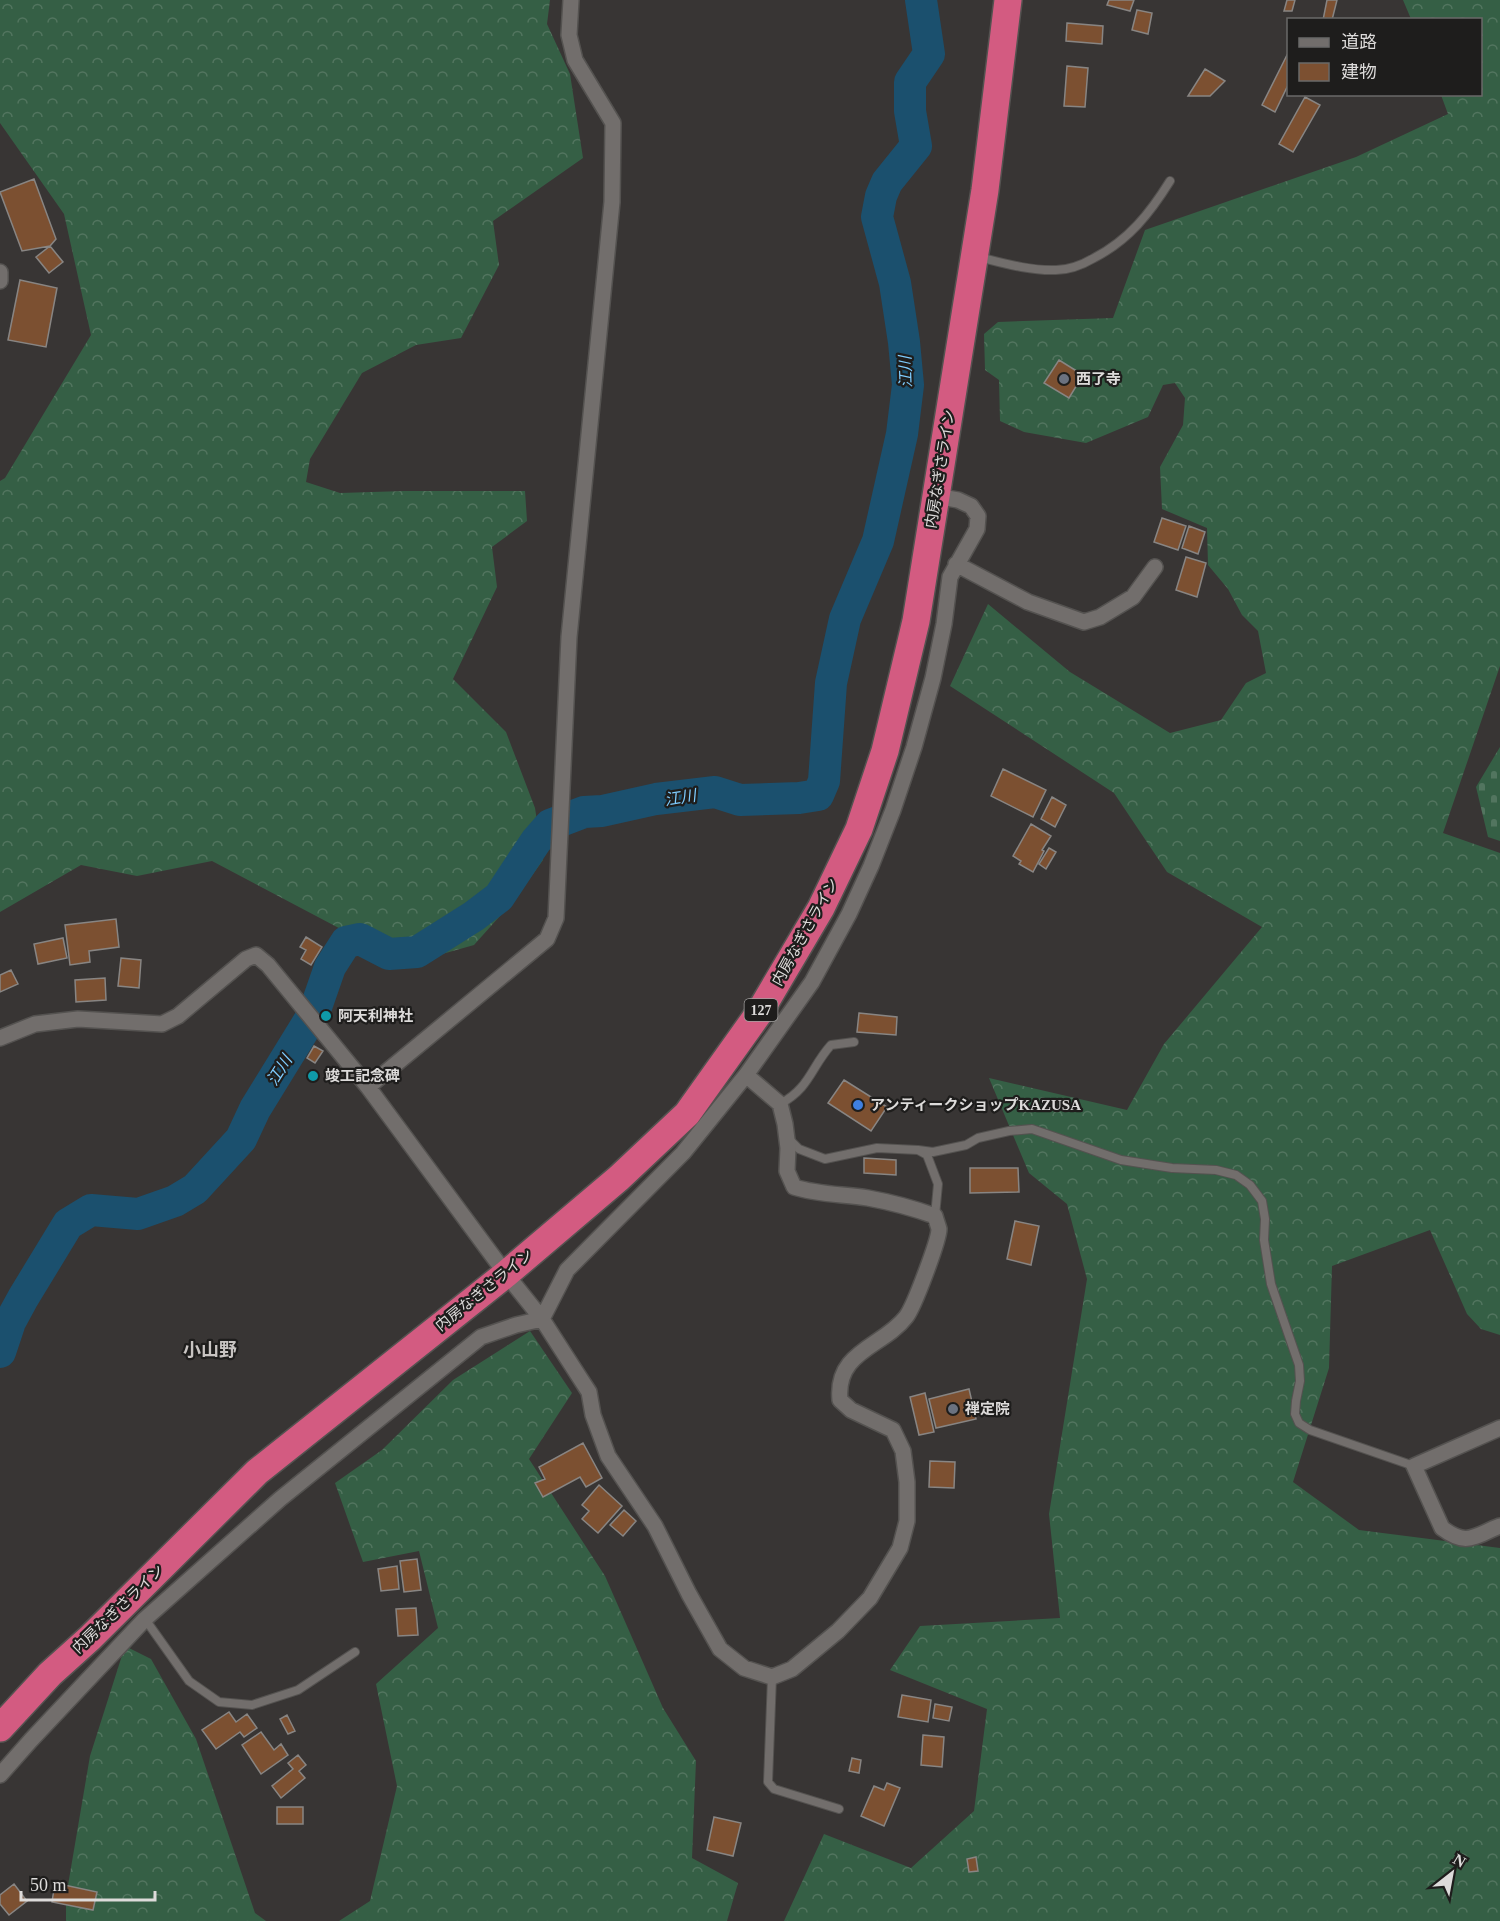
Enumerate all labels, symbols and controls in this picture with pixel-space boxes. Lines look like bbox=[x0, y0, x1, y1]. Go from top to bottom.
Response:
legend bbox=[1287, 18, 1482, 96]
text: 道路 bbox=[1341, 32, 1377, 52]
text: 建物 bbox=[1341, 62, 1377, 82]
water label: 江川 bbox=[896, 354, 915, 388]
place label: 西了寺 bbox=[1076, 371, 1121, 387]
marker: 西了寺 bbox=[1057, 372, 1071, 386]
street label: 内房なぎさライン bbox=[923, 408, 957, 530]
water label: 江川 bbox=[663, 786, 699, 808]
street label: 内房なぎさライン bbox=[769, 876, 841, 988]
road number: 127 bbox=[744, 999, 777, 1021]
place label: 阿天利神社 bbox=[338, 1007, 413, 1024]
marker: 阿天利神社 bbox=[319, 1009, 333, 1023]
water label: 江川 bbox=[264, 1051, 296, 1088]
place label: 竣工記念碑 bbox=[325, 1067, 400, 1084]
marker: 竣工記念碑 bbox=[306, 1069, 320, 1083]
place label: アンティークショップKAZUSA bbox=[870, 1097, 1081, 1113]
marker: アンティークショップKAZUSA bbox=[851, 1098, 865, 1112]
street label: 内房なぎさライン bbox=[432, 1246, 536, 1334]
district label: 小山野 bbox=[183, 1340, 237, 1360]
place label: 禅定院 bbox=[964, 1401, 1010, 1417]
marker: 禅定院 bbox=[946, 1402, 960, 1416]
street label: 内房なぎさライン bbox=[69, 1562, 167, 1656]
north arrow bbox=[1422, 1843, 1482, 1903]
text: N bbox=[1450, 1850, 1469, 1871]
scale bar bbox=[21, 1864, 154, 1902]
text: 50 m bbox=[30, 1875, 67, 1895]

